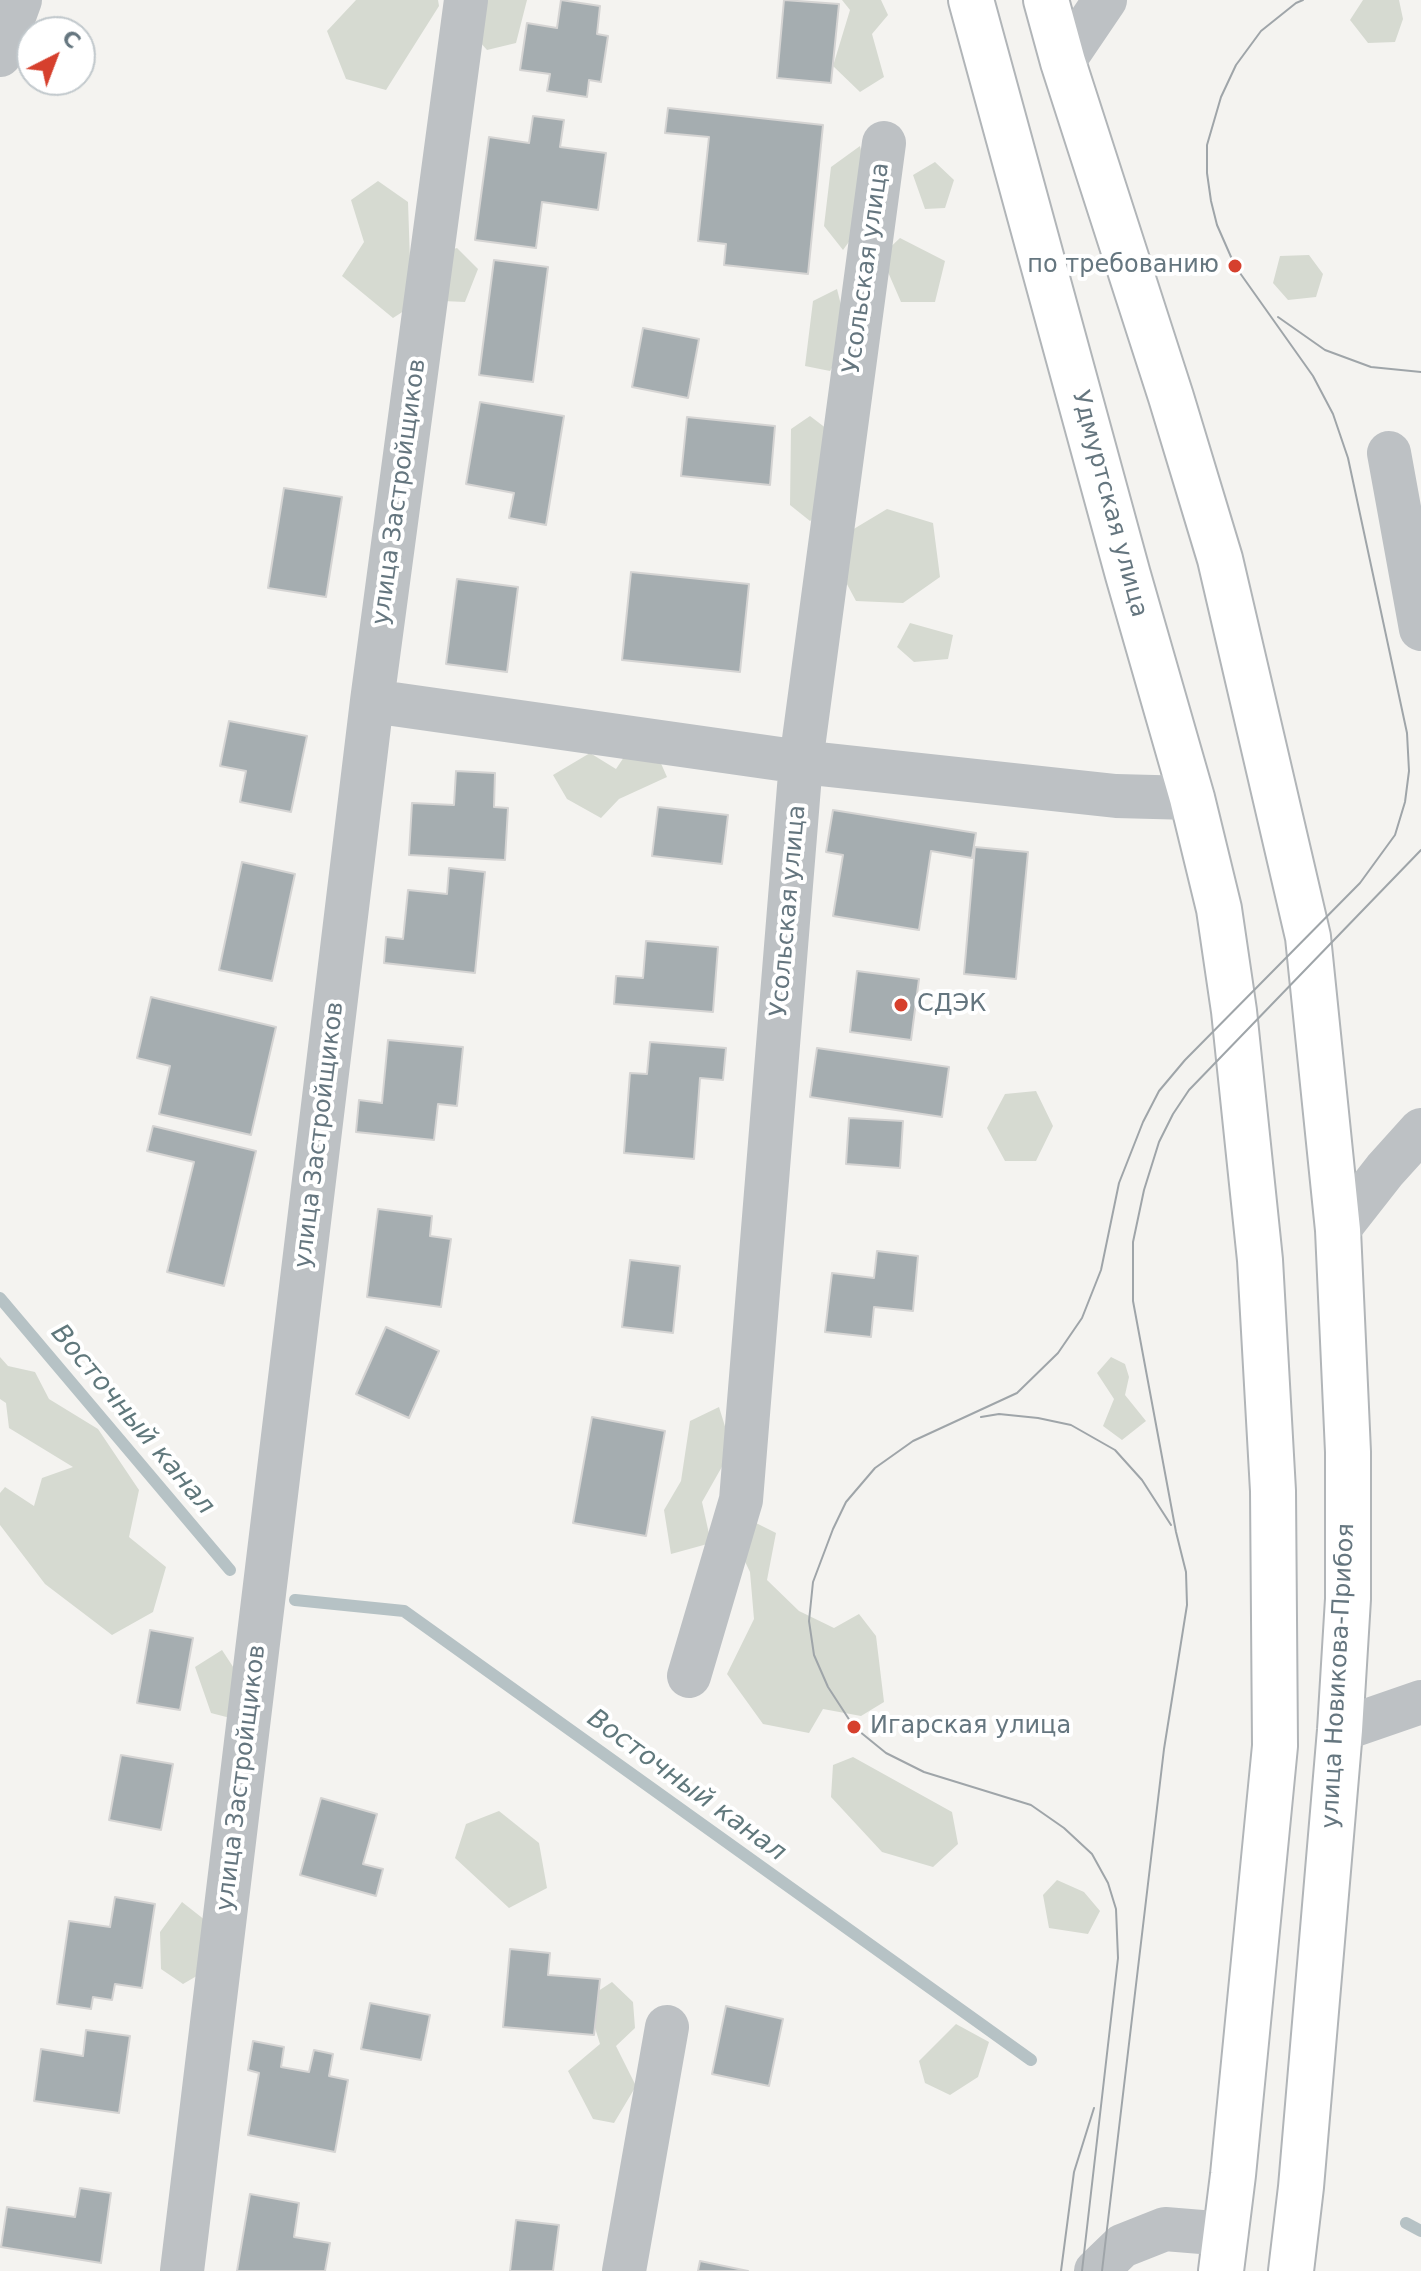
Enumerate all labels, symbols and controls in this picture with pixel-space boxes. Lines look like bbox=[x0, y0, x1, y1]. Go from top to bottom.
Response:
north arrow bbox=[16, 16, 96, 96]
text: С bbox=[57, 25, 85, 54]
street label: Усольская улица bbox=[838, 161, 896, 375]
place label: по требованию bbox=[1027, 252, 1219, 280]
marker: по требованию bbox=[1226, 257, 1244, 275]
street label: улица Застройщиков bbox=[367, 357, 433, 627]
street label: Удмуртская улица bbox=[1065, 388, 1153, 620]
street label: Усольская улица bbox=[765, 804, 813, 1018]
place label: СДЭК bbox=[917, 991, 986, 1019]
marker: СДЭК bbox=[892, 996, 910, 1014]
street label: улица Застройщиков bbox=[289, 1000, 351, 1270]
water label: Восточный канал bbox=[43, 1319, 221, 1521]
street label: улица Новикова-Прибоя bbox=[1317, 1523, 1361, 1829]
street label: улица Застройщиков bbox=[211, 1643, 273, 1913]
water label: Восточный канал bbox=[580, 1703, 792, 1869]
place label: Игарская улица bbox=[870, 1713, 1071, 1741]
marker: Игарская улица bbox=[845, 1718, 863, 1736]

